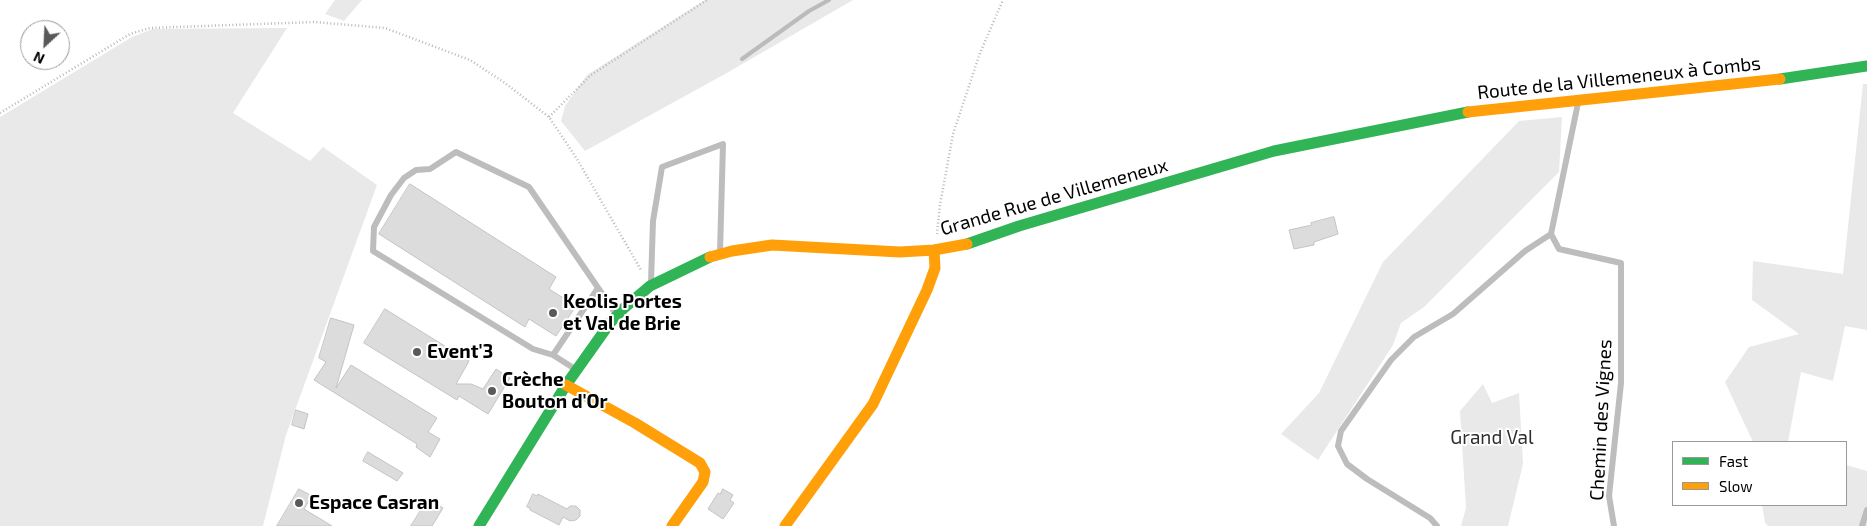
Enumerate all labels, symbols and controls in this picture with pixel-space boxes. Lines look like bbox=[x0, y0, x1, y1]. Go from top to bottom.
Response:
north arrow bbox=[20, 20, 70, 70]
text: N bbox=[31, 48, 47, 68]
street label: Route de la Villemeneux à Combs bbox=[1476, 52, 1762, 104]
street label: Grande Rue de Villemeneux bbox=[938, 154, 1170, 240]
place label: Keolis Portes et Val de Brie bbox=[563, 291, 682, 335]
marker: Keolis Portes et Val de Brie bbox=[547, 307, 559, 319]
street label: Chemin des Vignes bbox=[1585, 339, 1617, 501]
place label: Event'3 bbox=[427, 341, 493, 363]
marker: Event'3 bbox=[411, 346, 423, 358]
place label: Crèche Bouton d'Or bbox=[502, 369, 608, 413]
marker: Crèche Bouton d'Or bbox=[486, 385, 498, 397]
park label: Grand Val bbox=[1450, 427, 1534, 449]
legend bbox=[1672, 441, 1847, 506]
text: Fast bbox=[1719, 452, 1748, 470]
text: Slow bbox=[1719, 477, 1753, 495]
place label: Espace Casran bbox=[309, 492, 439, 514]
marker: Espace Casran bbox=[293, 497, 305, 509]

